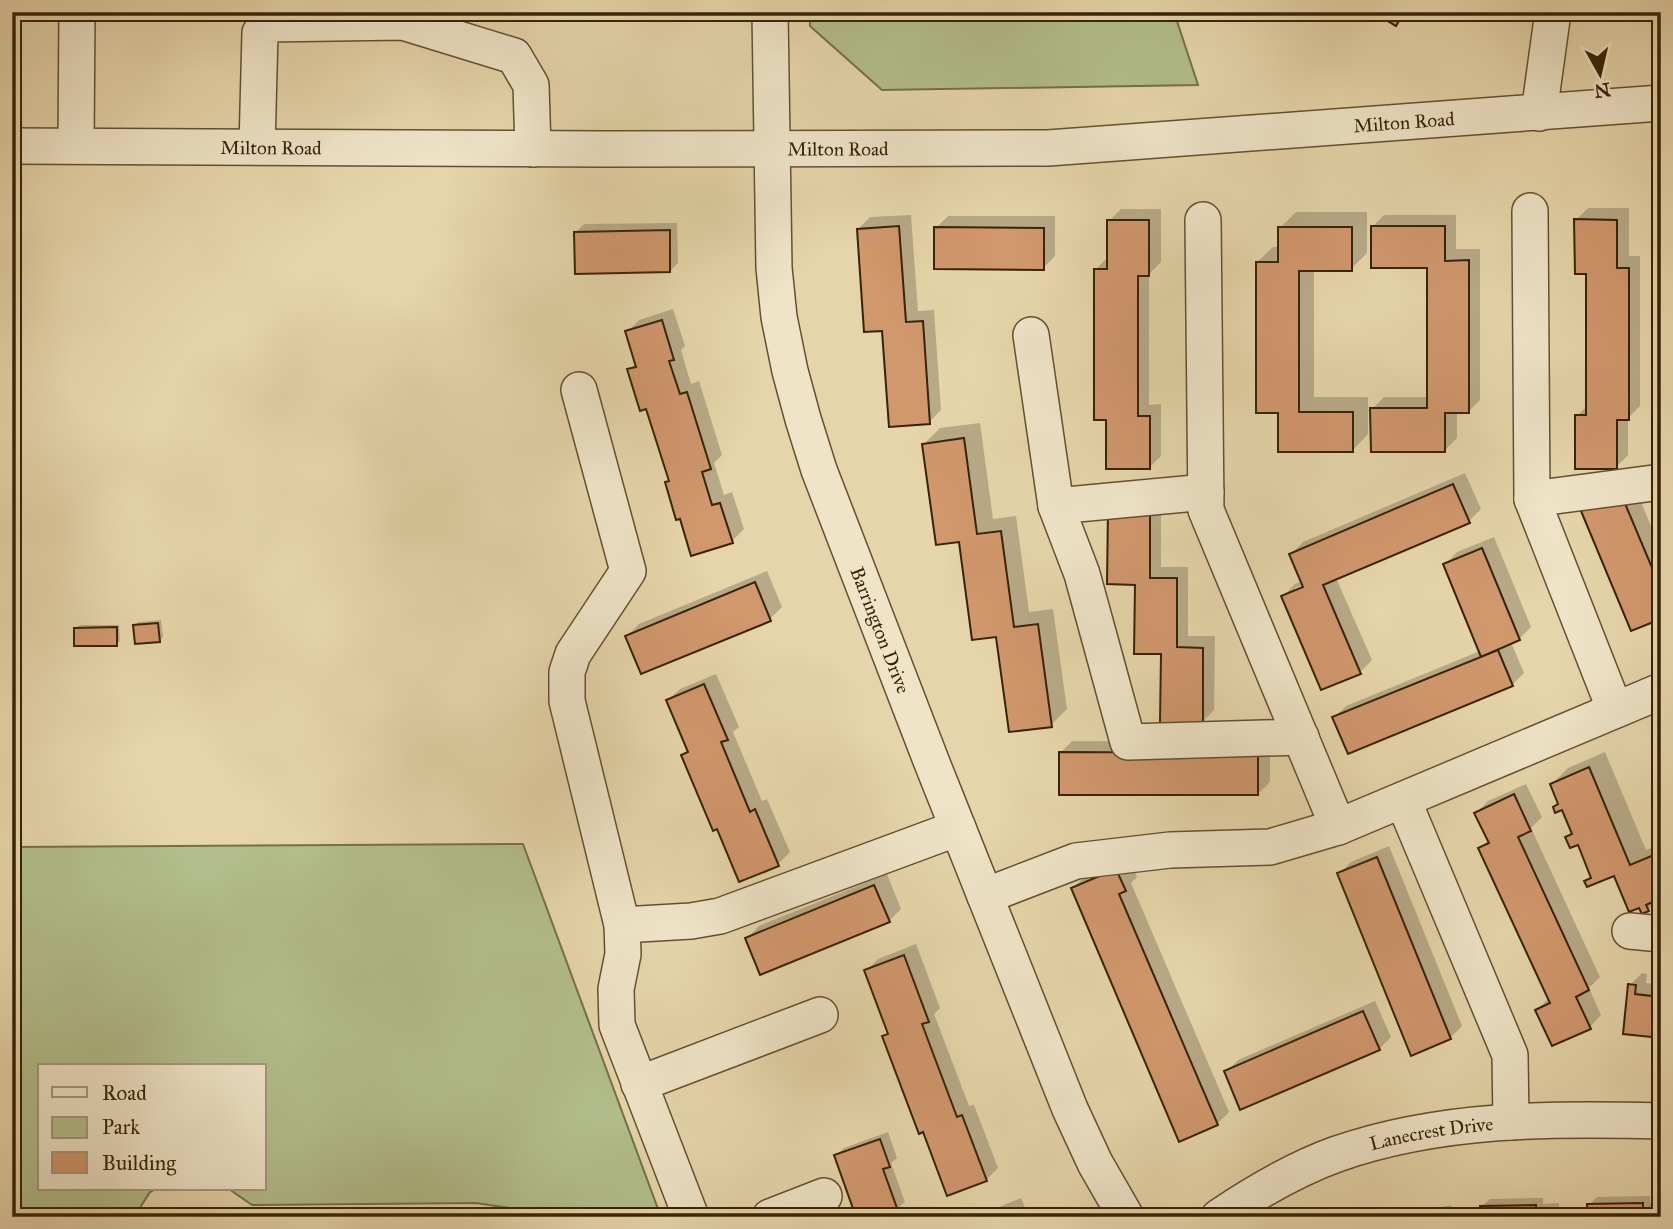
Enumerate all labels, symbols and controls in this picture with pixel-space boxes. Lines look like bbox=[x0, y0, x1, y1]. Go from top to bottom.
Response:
north arrow bbox=[1564, 38, 1634, 108]
text: N bbox=[1593, 78, 1612, 103]
street label: Milton Road bbox=[1353, 107, 1456, 138]
street label: Milton Road bbox=[220, 136, 322, 160]
street label: Milton Road bbox=[787, 137, 889, 161]
street label: Barrington Drive bbox=[845, 563, 915, 697]
legend bbox=[38, 1064, 266, 1190]
text: Road bbox=[102, 1080, 147, 1106]
street label: Lanecrest Drive bbox=[1367, 1112, 1494, 1155]
text: Park bbox=[102, 1114, 140, 1140]
text: Building bbox=[102, 1150, 176, 1176]

